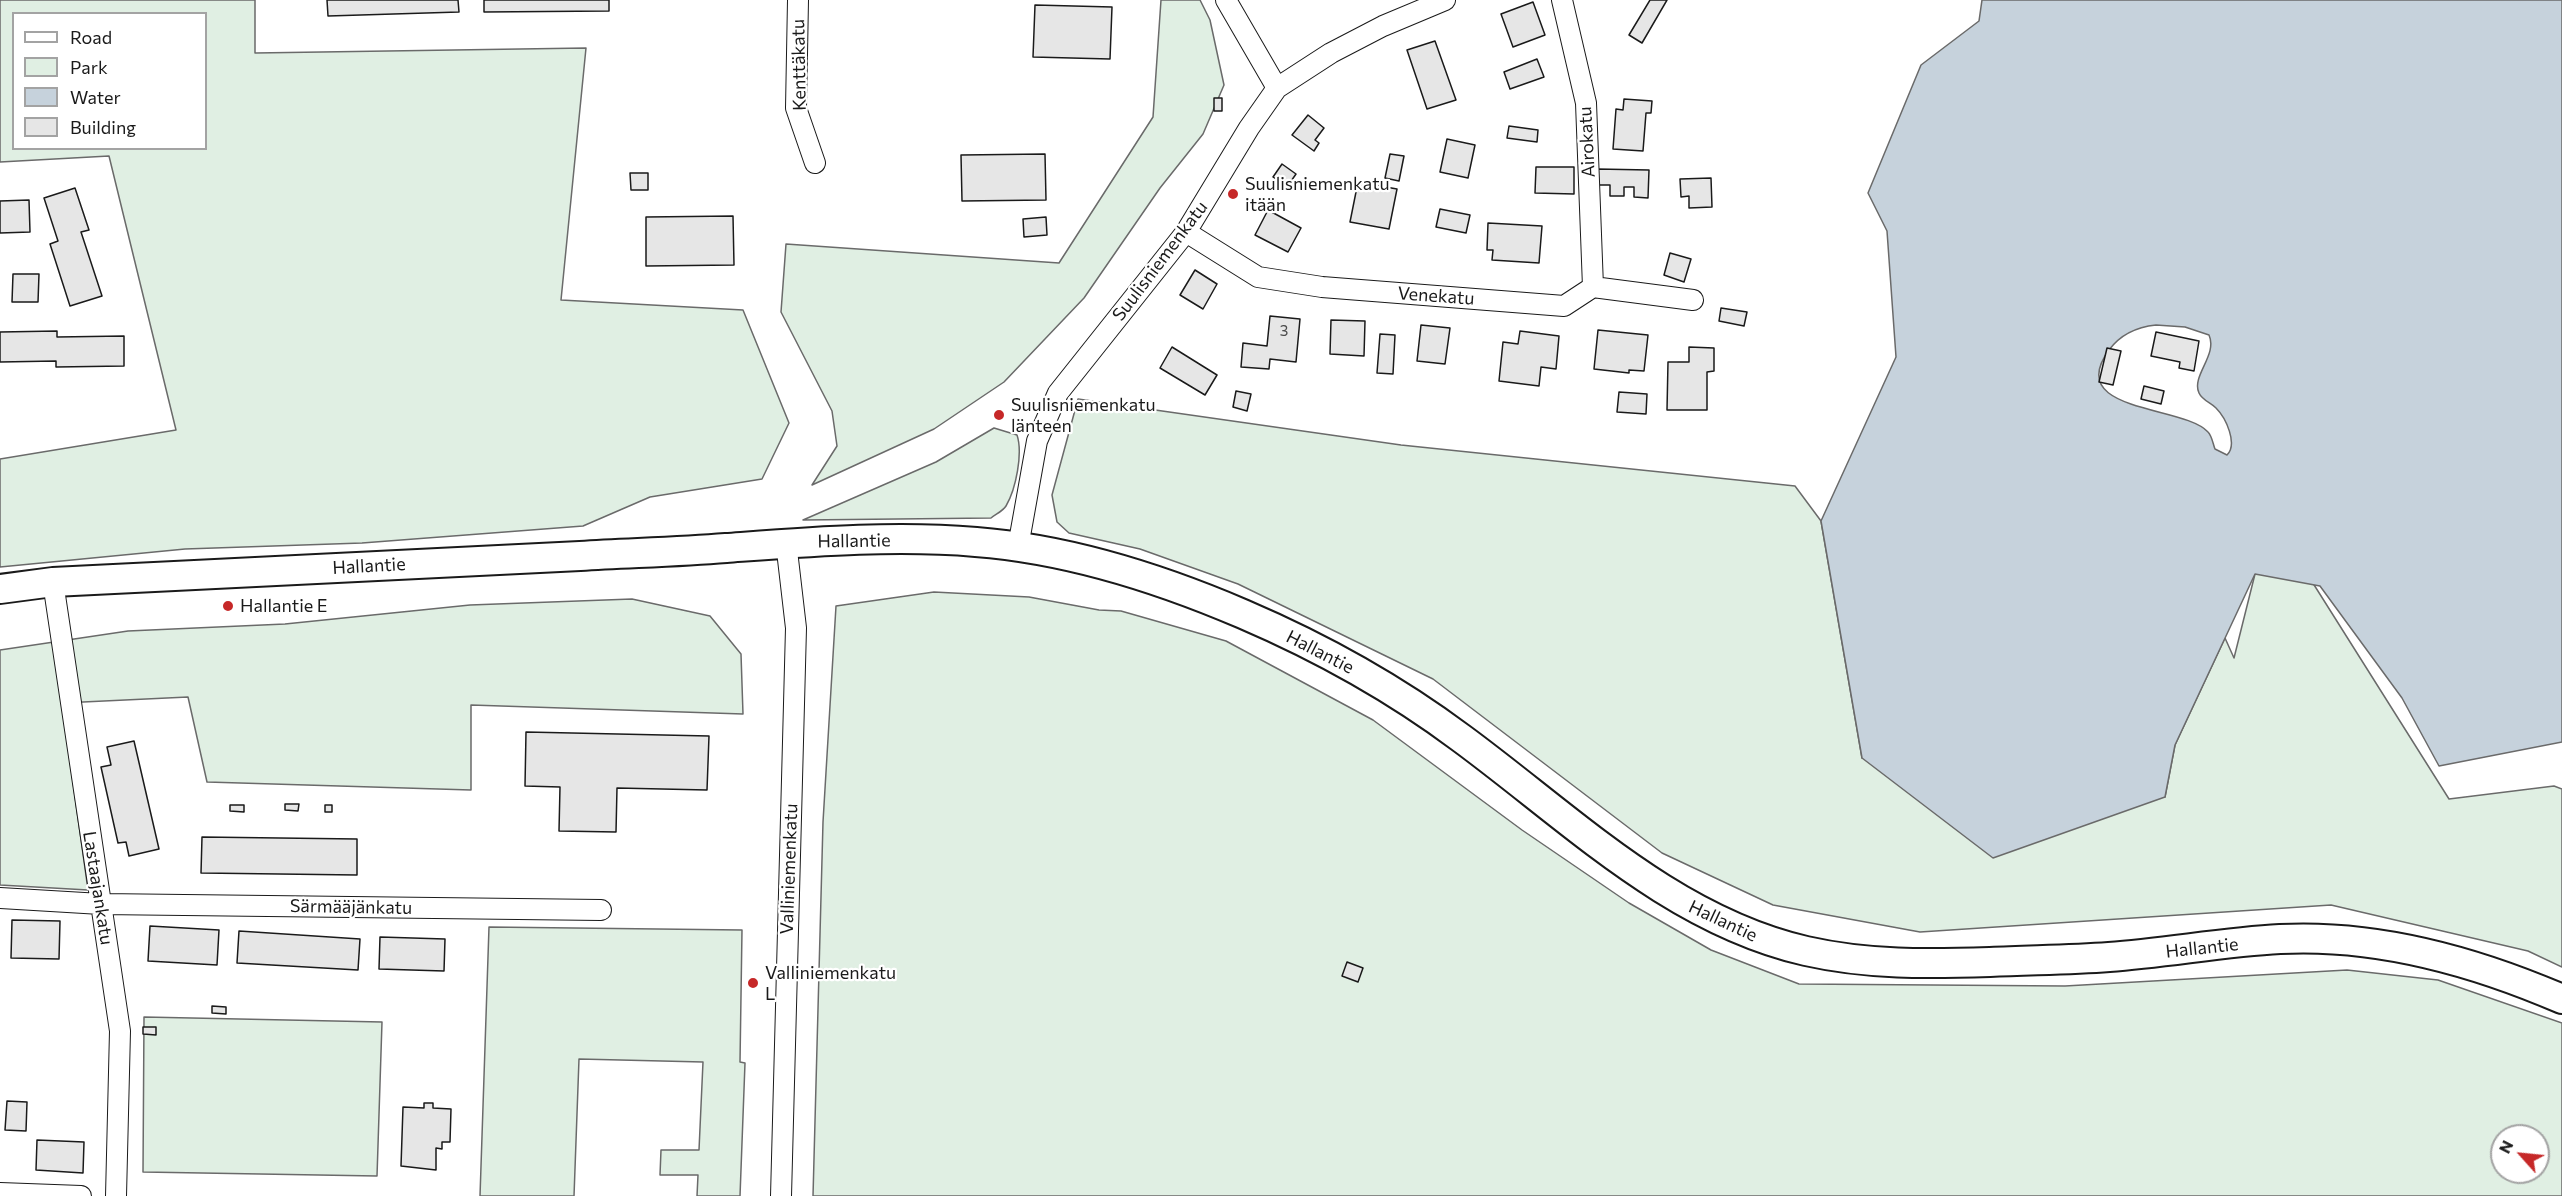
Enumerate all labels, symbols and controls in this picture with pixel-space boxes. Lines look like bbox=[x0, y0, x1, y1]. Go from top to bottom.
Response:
legend bbox=[12, 12, 207, 150]
street label: Kenttäkatu bbox=[787, 19, 811, 111]
text: Road bbox=[70, 26, 112, 48]
text: Park bbox=[70, 56, 108, 78]
text: Water bbox=[70, 86, 121, 108]
street label: Airokatu bbox=[1574, 106, 1600, 178]
text: Building bbox=[70, 116, 136, 138]
place label: Suulisniemenkatu itään bbox=[1245, 173, 1390, 216]
marker: Suulisniemenkatu itään bbox=[1226, 187, 1240, 201]
street label: Suulisniemenkatu bbox=[1108, 197, 1212, 325]
street label: Venekatu bbox=[1397, 283, 1475, 309]
house number: 3 bbox=[1280, 322, 1288, 340]
place label: Suulisniemenkatu länteen bbox=[1011, 394, 1156, 436]
marker: Suulisniemenkatu länteen bbox=[992, 408, 1006, 422]
street label: Hallantie bbox=[817, 530, 891, 552]
street label: Hallantie bbox=[332, 553, 406, 579]
place label: Hallantie E bbox=[240, 595, 327, 617]
marker: Hallantie E bbox=[221, 599, 235, 613]
street label: Hallantie bbox=[1282, 626, 1358, 678]
street label: Valliniemenkatu bbox=[776, 803, 802, 935]
street label: Lastaajankatu bbox=[78, 830, 118, 946]
street label: Särmääjänkatu bbox=[290, 895, 412, 919]
street label: Hallantie bbox=[1685, 896, 1761, 946]
street label: Hallantie bbox=[2164, 933, 2240, 963]
place label: Valliniemenkatu L bbox=[765, 962, 896, 1004]
marker: Valliniemenkatu L bbox=[746, 976, 760, 990]
north arrow bbox=[2490, 1124, 2550, 1184]
text: N bbox=[2494, 1137, 2516, 1156]

